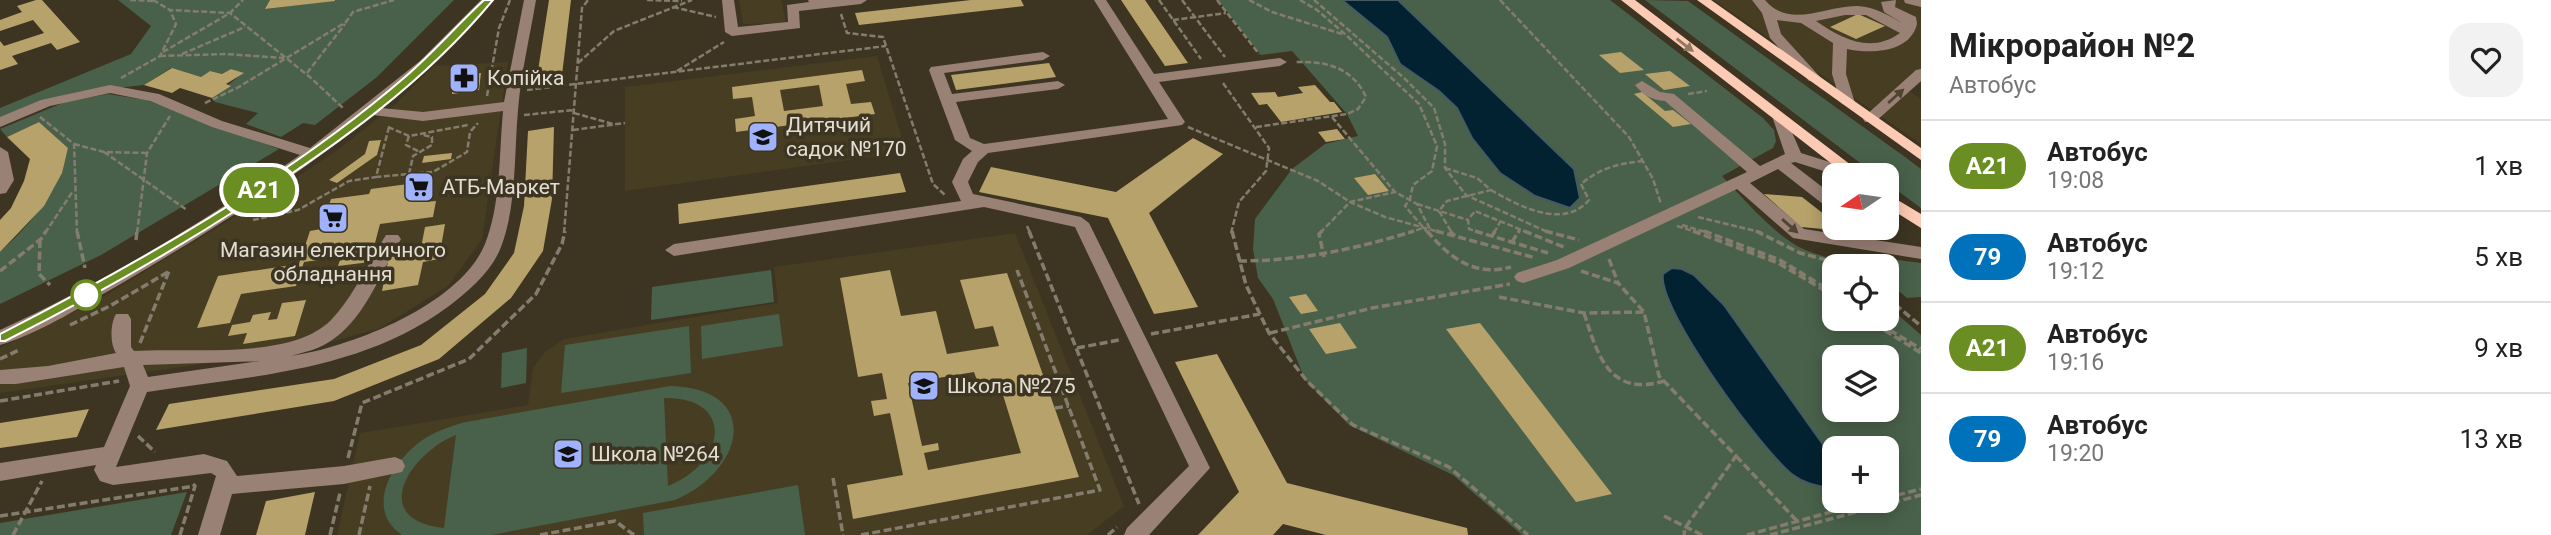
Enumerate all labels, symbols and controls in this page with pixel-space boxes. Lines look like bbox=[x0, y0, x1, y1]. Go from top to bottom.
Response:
button: heart bbox=[2449, 23, 2523, 97]
text: Мікрорайон №2 bbox=[1949, 26, 2195, 65]
one-way arrow bbox=[1676, 38, 1694, 53]
pharmacy icon: Копійка bbox=[447, 61, 481, 95]
place label: Копійка bbox=[487, 66, 564, 90]
text: Автобус bbox=[1949, 72, 2036, 99]
one-way arrow bbox=[1887, 89, 1904, 104]
place label: Дитячий садок №170 bbox=[786, 113, 907, 161]
school or university icon: Дитячий садок №170 bbox=[746, 120, 780, 154]
text: Автобус bbox=[2047, 137, 2148, 167]
text: 1 хв bbox=[2474, 151, 2523, 181]
text: А21 bbox=[1966, 152, 2009, 180]
north arrow bbox=[1822, 163, 1899, 240]
map controls bbox=[1822, 163, 1899, 513]
line badge: А21 bbox=[219, 167, 299, 213]
text: 19:08 bbox=[2047, 167, 2104, 194]
supermarket icon: АТБ-Маркет bbox=[402, 170, 436, 204]
place label: АТБ-Маркет bbox=[442, 175, 560, 199]
text: А21 bbox=[237, 176, 281, 204]
supermarket icon: Магазин електричного обладнання bbox=[316, 201, 350, 235]
one-way arrow bbox=[1781, 218, 1798, 233]
text: Автобус bbox=[2047, 228, 2148, 258]
place label: Магазин електричного обладнання bbox=[220, 238, 446, 286]
text: 5 хв bbox=[2474, 242, 2523, 272]
text: 79 bbox=[1974, 243, 2001, 271]
button: locate bbox=[1822, 254, 1899, 331]
text: 19:12 bbox=[2047, 258, 2104, 285]
unlabelled marker bbox=[71, 280, 101, 310]
text: Автобус bbox=[2047, 319, 2148, 349]
text: 9 хв bbox=[2474, 333, 2523, 363]
text: А21 bbox=[1966, 334, 2009, 362]
button: layers bbox=[1822, 345, 1899, 422]
text: 19:16 bbox=[2047, 349, 2104, 376]
school or university icon: Школа №275 bbox=[907, 369, 941, 403]
place label: Школа №275 bbox=[947, 374, 1075, 398]
text: Автобус bbox=[2047, 410, 2148, 440]
text: 13 хв bbox=[2460, 424, 2523, 454]
text: 79 bbox=[1974, 425, 2001, 453]
button: + bbox=[1822, 436, 1899, 513]
school or university icon: Школа №264 bbox=[551, 437, 585, 471]
text: 19:20 bbox=[2047, 440, 2104, 467]
place label: Школа №264 bbox=[591, 442, 720, 466]

